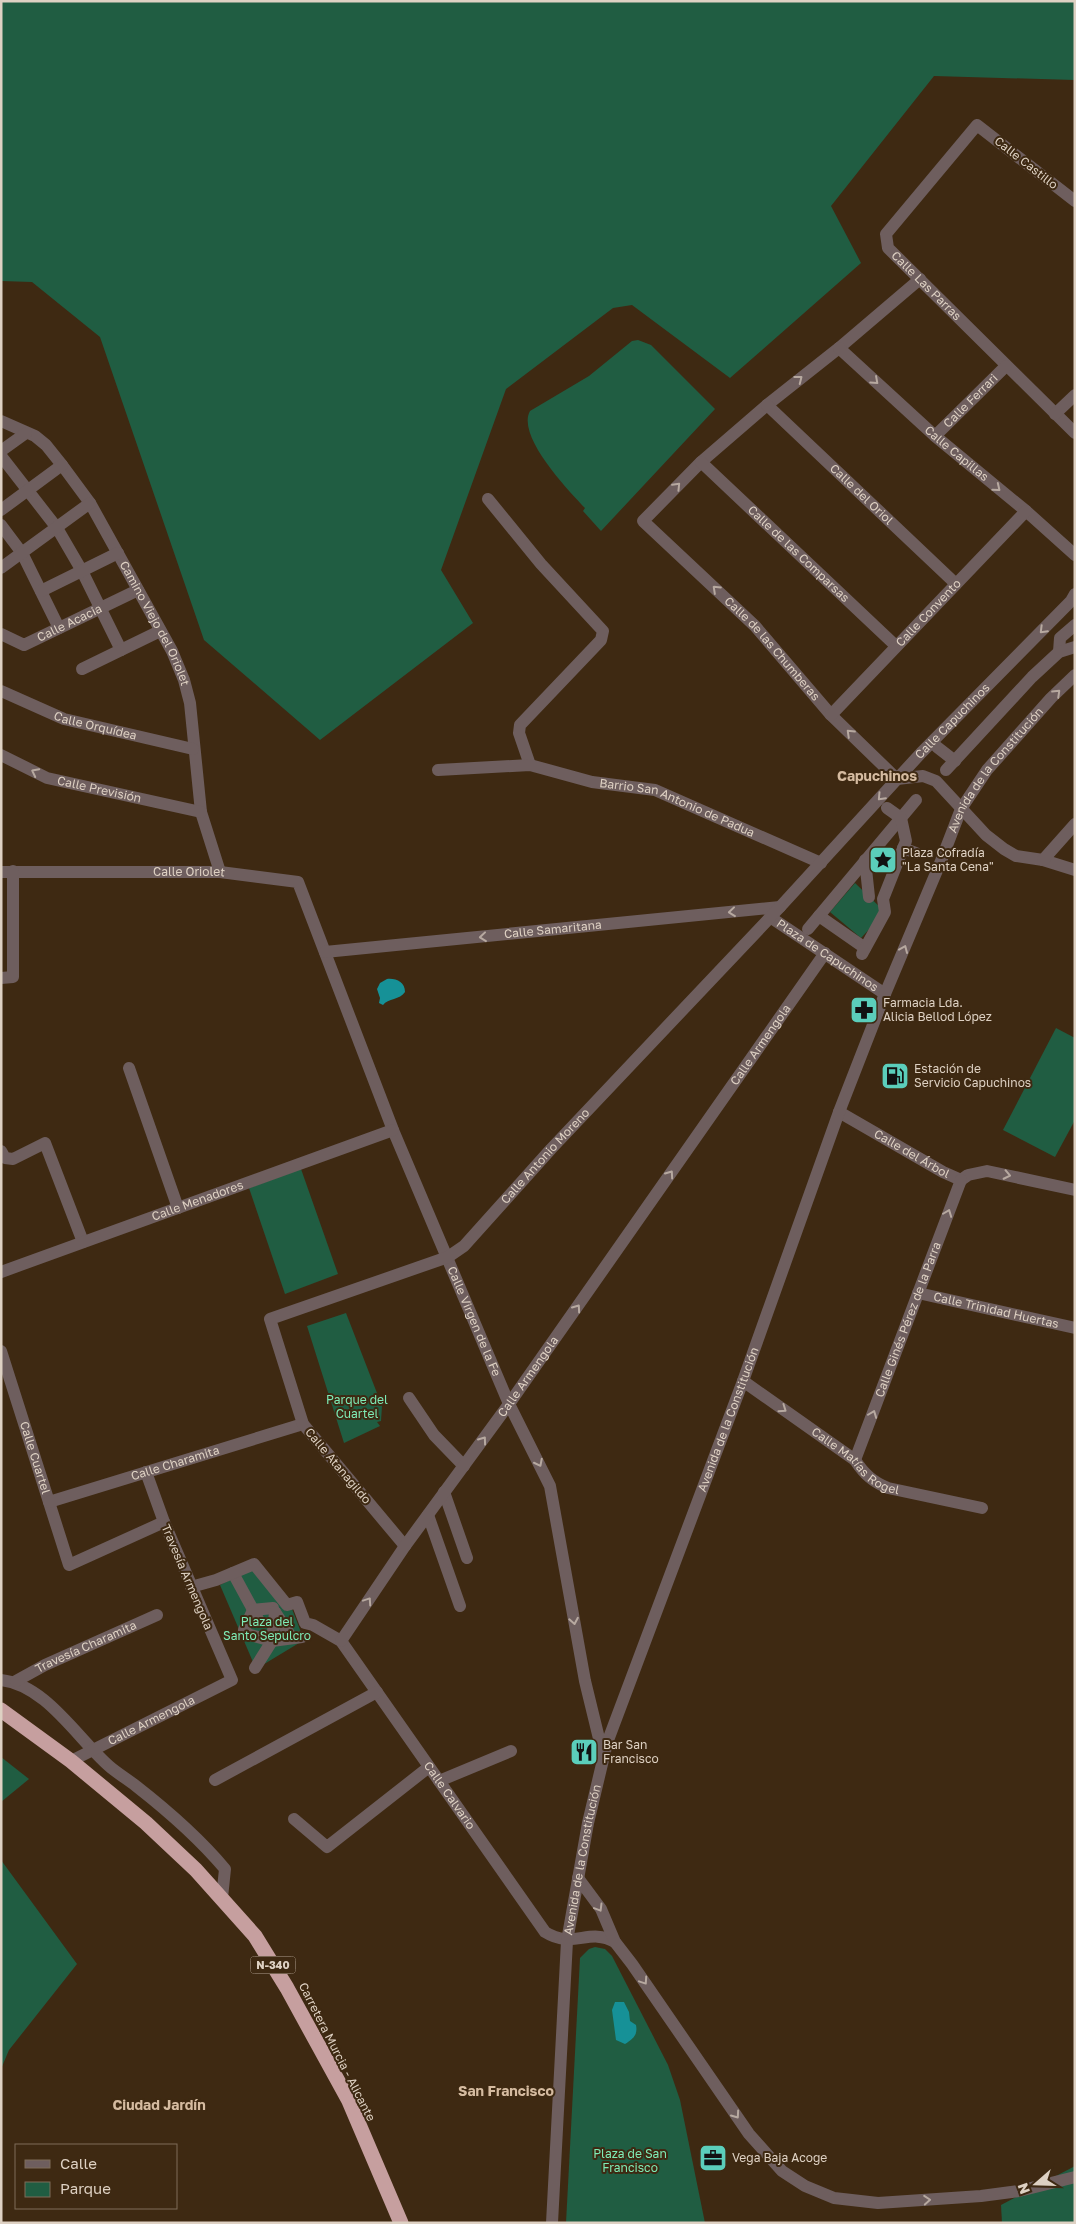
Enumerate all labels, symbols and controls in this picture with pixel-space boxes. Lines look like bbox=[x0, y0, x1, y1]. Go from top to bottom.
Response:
street label: Calle Castillo bbox=[992, 133, 1061, 192]
street label: Calle Las Parras bbox=[888, 248, 965, 323]
street label: Calle Ferrari bbox=[940, 370, 1001, 431]
one-way arrow bbox=[869, 375, 878, 384]
one-way arrow bbox=[794, 376, 803, 385]
street label: Calle Capillas bbox=[922, 422, 992, 484]
street label: Calle del Oriol bbox=[827, 461, 897, 528]
one-way arrow bbox=[992, 482, 1001, 491]
one-way arrow bbox=[672, 483, 681, 492]
street label: Calle de las Comparsas bbox=[745, 502, 853, 605]
street label: Camino Viejo del Oriolet bbox=[117, 558, 193, 687]
street label: Calle Convento bbox=[892, 576, 964, 650]
one-way arrow bbox=[712, 586, 721, 595]
street label: Calle de las Chumberas bbox=[721, 593, 823, 704]
street label: Calle Acacia bbox=[34, 601, 104, 645]
one-way arrow bbox=[1040, 625, 1049, 634]
street label: Calle Capuchinos bbox=[911, 680, 993, 762]
one-way arrow bbox=[1051, 689, 1060, 698]
street label: Avenida de la Constitución bbox=[945, 704, 1046, 835]
street label: Calle Orquídea bbox=[52, 707, 138, 743]
one-way arrow bbox=[846, 730, 855, 739]
district label: Capuchinos bbox=[837, 767, 917, 784]
one-way arrow bbox=[31, 768, 40, 778]
street label: Calle Previsión bbox=[56, 772, 143, 806]
street label: Barrio San Antonio de Padua bbox=[599, 775, 757, 840]
one-way arrow bbox=[878, 792, 887, 801]
place icon: Plaza Cofradía "La Santa Cena" bbox=[868, 845, 898, 875]
place label: Plaza Cofradía "La Santa Cena" bbox=[902, 845, 994, 874]
street label: Calle Oriolet bbox=[153, 864, 226, 880]
one-way arrow bbox=[727, 906, 735, 917]
street label: Plaza de Capuchinos bbox=[774, 915, 881, 994]
street label: Calle Samaritana bbox=[503, 917, 602, 941]
one-way arrow bbox=[479, 931, 487, 942]
one-way arrow bbox=[897, 945, 908, 954]
pharmacy icon: Farmacia Lda. Alicia Bellod López bbox=[849, 995, 879, 1025]
place label: Farmacia Lda. Alicia Bellod López bbox=[883, 995, 992, 1024]
street label: Calle Armengola bbox=[727, 1001, 794, 1088]
fuel station icon: Estación de Servicio Capuchinos bbox=[880, 1061, 910, 1091]
place label: Estación de Servicio Capuchinos bbox=[914, 1061, 1031, 1090]
street label: Calle Antonio Moreno bbox=[497, 1105, 592, 1207]
street label: Calle del Árbol bbox=[871, 1126, 952, 1181]
one-way arrow bbox=[1003, 1169, 1011, 1180]
one-way arrow bbox=[664, 1171, 673, 1180]
street label: Calle Menadores bbox=[149, 1177, 245, 1224]
one-way arrow bbox=[942, 1209, 952, 1218]
street label: Calle Ginés Pérez de la Parra bbox=[871, 1240, 944, 1399]
street label: Calle Virgen de la Fe bbox=[445, 1264, 504, 1378]
street label: Calle Trinidad Huertas bbox=[932, 1289, 1060, 1331]
one-way arrow bbox=[571, 1304, 580, 1313]
street label: Calle Armengola bbox=[494, 1333, 561, 1420]
street label: Avenida de la Constitución bbox=[694, 1345, 761, 1494]
park label: Parque del Cuartel bbox=[326, 1392, 388, 1421]
one-way arrow bbox=[777, 1403, 786, 1412]
one-way arrow bbox=[866, 1410, 877, 1419]
street label: Calle Cuartel bbox=[17, 1419, 54, 1496]
street label: Calle Matías Rogel bbox=[809, 1424, 901, 1497]
street label: Calle Atanagildo bbox=[302, 1425, 375, 1507]
one-way arrow bbox=[477, 1436, 486, 1446]
street label: Calle Charamita bbox=[129, 1442, 221, 1483]
one-way arrow bbox=[533, 1458, 543, 1467]
street label: Travesía Armengola bbox=[158, 1522, 216, 1632]
one-way arrow bbox=[362, 1597, 371, 1607]
park label: Plaza del Santo Sepulcro bbox=[223, 1614, 311, 1643]
street label: Travesía Charamita bbox=[33, 1617, 139, 1676]
one-way arrow bbox=[569, 1617, 579, 1626]
street label: Calle Armengola bbox=[105, 1692, 197, 1748]
restaurant icon: Bar San Francisco bbox=[569, 1737, 599, 1767]
place label: Bar San Francisco bbox=[603, 1737, 659, 1766]
street label: Calle Calvario bbox=[421, 1758, 479, 1832]
street label: Avenida de la Constitución bbox=[560, 1783, 604, 1936]
one-way arrow bbox=[593, 1903, 603, 1912]
road number: N-340 bbox=[250, 1956, 296, 1974]
one-way arrow bbox=[638, 1975, 647, 1985]
street label: Carretera Murcia - Alicante bbox=[296, 1980, 379, 2124]
district label: San Francisco bbox=[458, 2082, 554, 2099]
district label: Ciudad Jardín bbox=[112, 2096, 206, 2113]
one-way arrow bbox=[730, 2109, 739, 2119]
office icon: Vega Baja Acoge bbox=[698, 2143, 728, 2173]
legend bbox=[15, 2144, 178, 2209]
park label: Plaza de San Francisco bbox=[593, 2146, 667, 2175]
place label: Vega Baja Acoge bbox=[732, 2150, 827, 2165]
text: Calle bbox=[60, 2154, 97, 2172]
north arrow bbox=[1011, 2159, 1061, 2209]
text: Parque bbox=[60, 2179, 111, 2197]
text: N bbox=[1014, 2181, 1033, 2197]
one-way arrow bbox=[923, 2194, 931, 2205]

